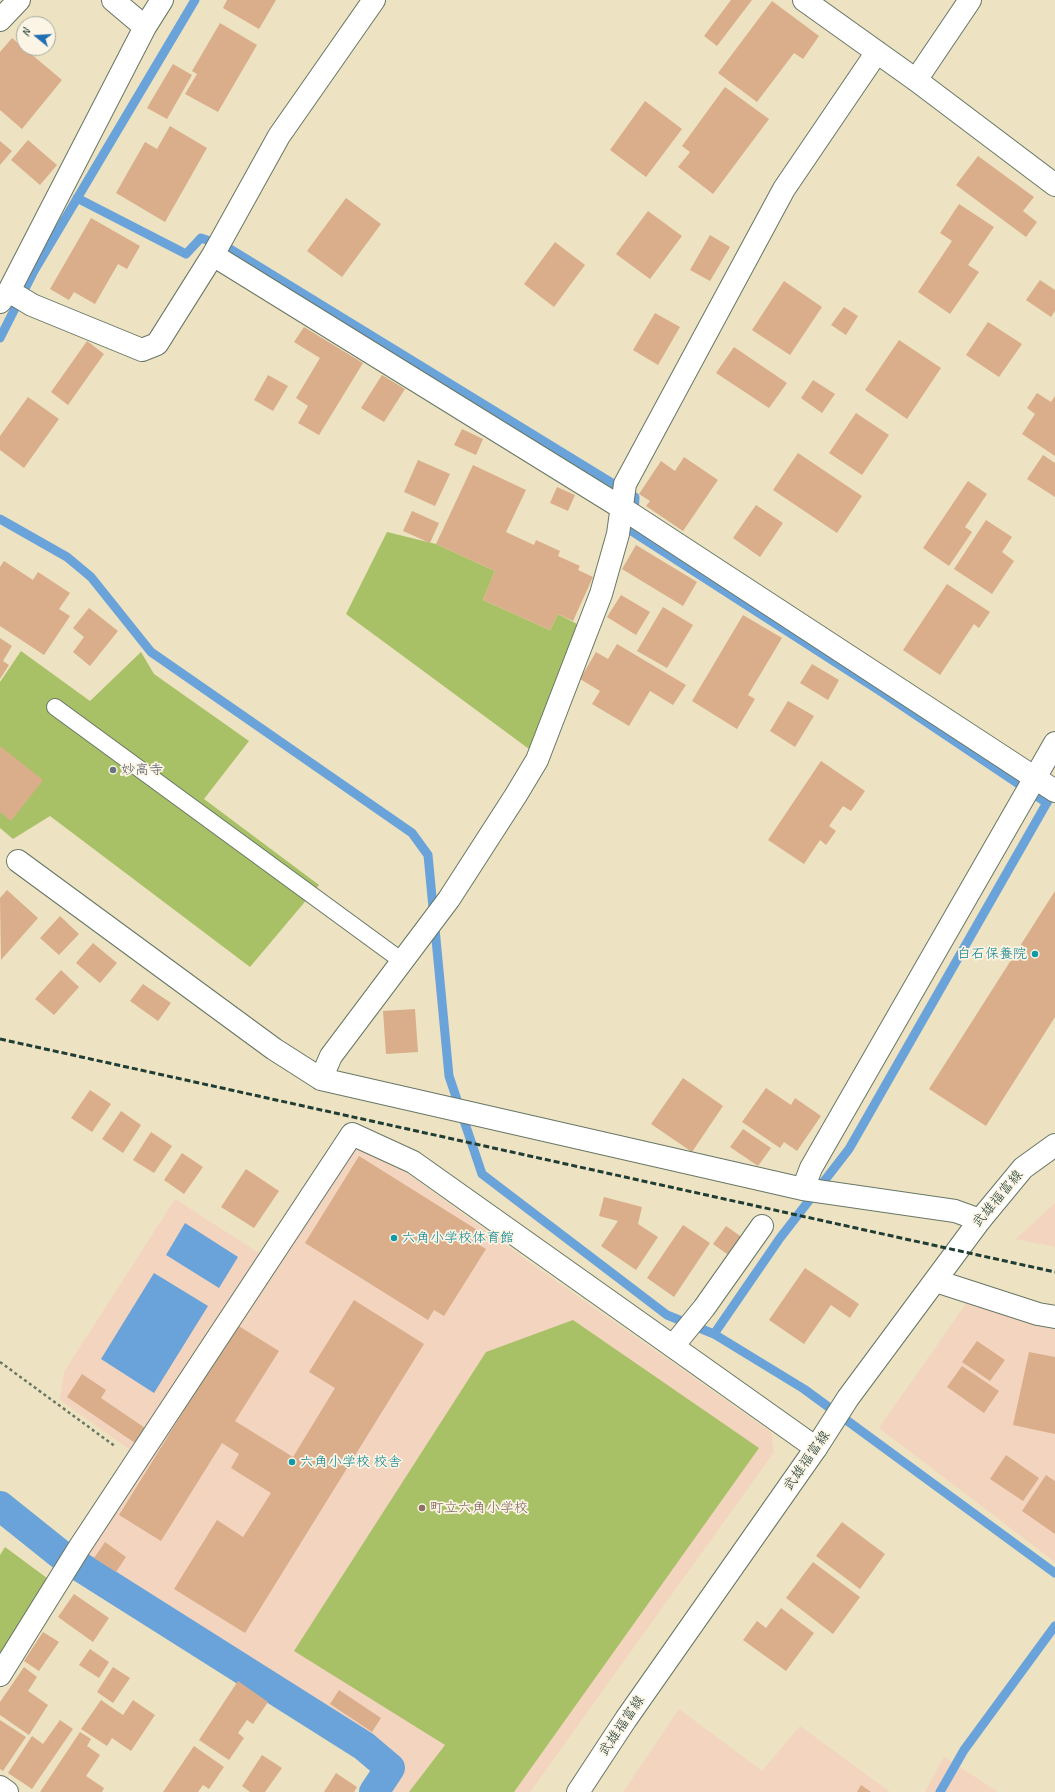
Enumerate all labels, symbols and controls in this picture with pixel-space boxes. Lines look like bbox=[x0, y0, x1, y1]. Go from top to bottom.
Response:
north arrow bbox=[16, 16, 56, 56]
text: N bbox=[18, 27, 33, 38]
place label: 妙高寺 bbox=[121, 762, 163, 778]
marker: 妙高寺 bbox=[108, 765, 118, 775]
place label: 白石保養院 bbox=[957, 946, 1027, 962]
marker: 白石保養院 bbox=[1030, 949, 1040, 959]
street label: 武雄福富線 bbox=[969, 1167, 1027, 1231]
place label: 六角小学校体育館 bbox=[402, 1230, 514, 1246]
marker: 六角小学校体育館 bbox=[389, 1233, 399, 1243]
street label: 武雄福富線 bbox=[780, 1428, 834, 1494]
place label: 六角小学校 校舎 bbox=[300, 1454, 401, 1470]
marker: 六角小学校 校舎 bbox=[287, 1457, 297, 1467]
place label: 町立六角小学校 bbox=[430, 1500, 528, 1516]
marker: 町立六角小学校 bbox=[417, 1503, 427, 1513]
street label: 武雄福富線 bbox=[595, 1692, 649, 1760]

